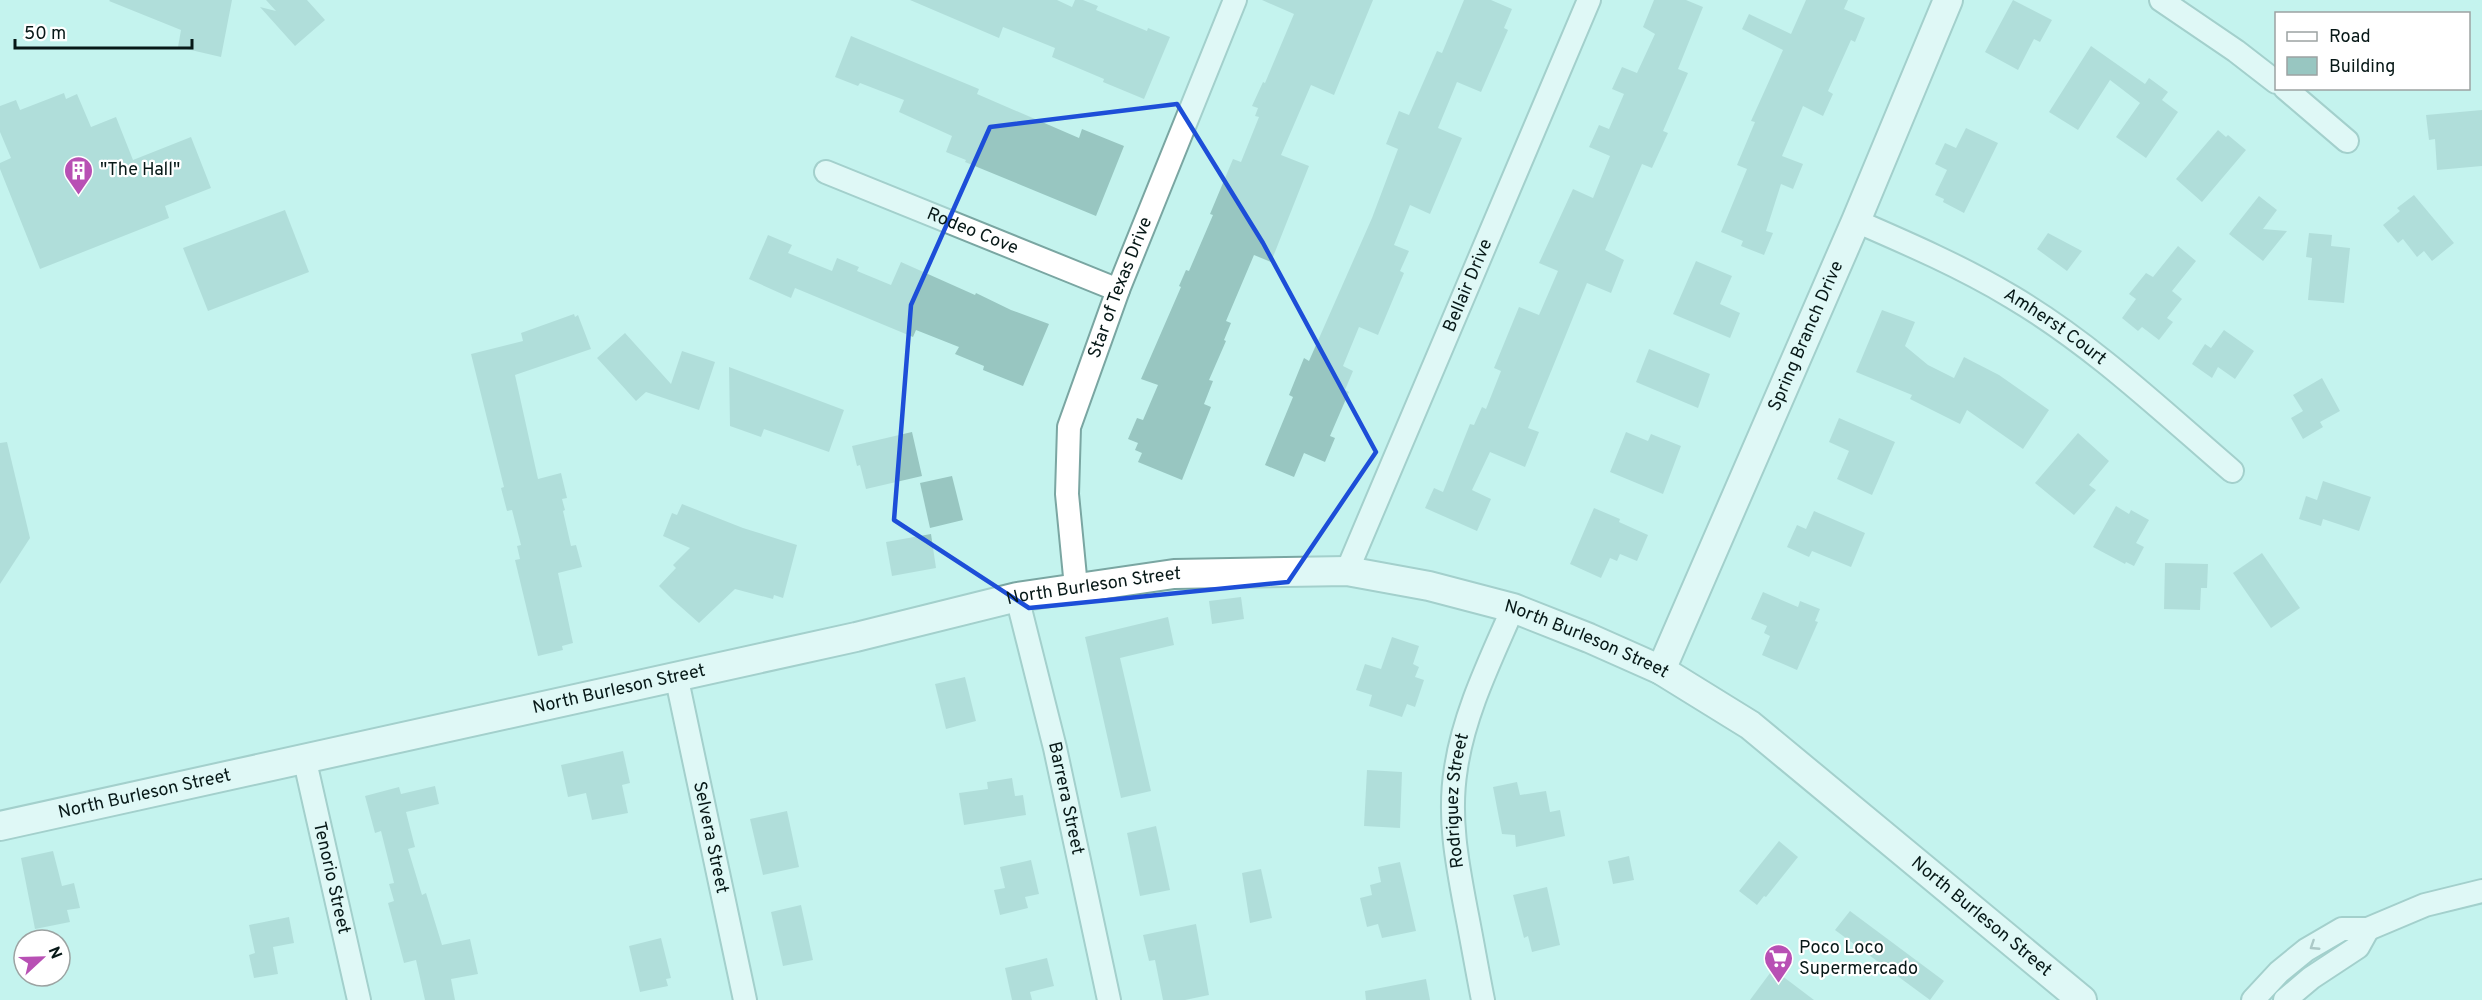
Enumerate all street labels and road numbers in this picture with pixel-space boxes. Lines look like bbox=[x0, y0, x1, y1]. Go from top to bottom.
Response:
street label: Rodeo Cove bbox=[923, 202, 1022, 260]
street label: Star of Texas Drive bbox=[1083, 214, 1158, 361]
street label: Bellair Drive bbox=[1438, 235, 1498, 336]
street label: Spring Branch Drive bbox=[1763, 257, 1849, 415]
street label: Amherst Court bbox=[2000, 283, 2111, 370]
street label: North Burleson Street bbox=[1004, 562, 1181, 611]
street label: North Burleson Street bbox=[1502, 595, 1673, 684]
street label: North Burleson Street bbox=[531, 659, 708, 720]
street label: Rodriguez Street bbox=[1441, 731, 1474, 870]
street label: Barrera Street bbox=[1042, 739, 1089, 857]
street label: North Burleson Street bbox=[56, 764, 233, 824]
street label: Selvera Street bbox=[687, 779, 734, 895]
street label: Tenorio Street bbox=[308, 820, 355, 936]
street label: North Burleson Street bbox=[1906, 852, 2057, 982]

